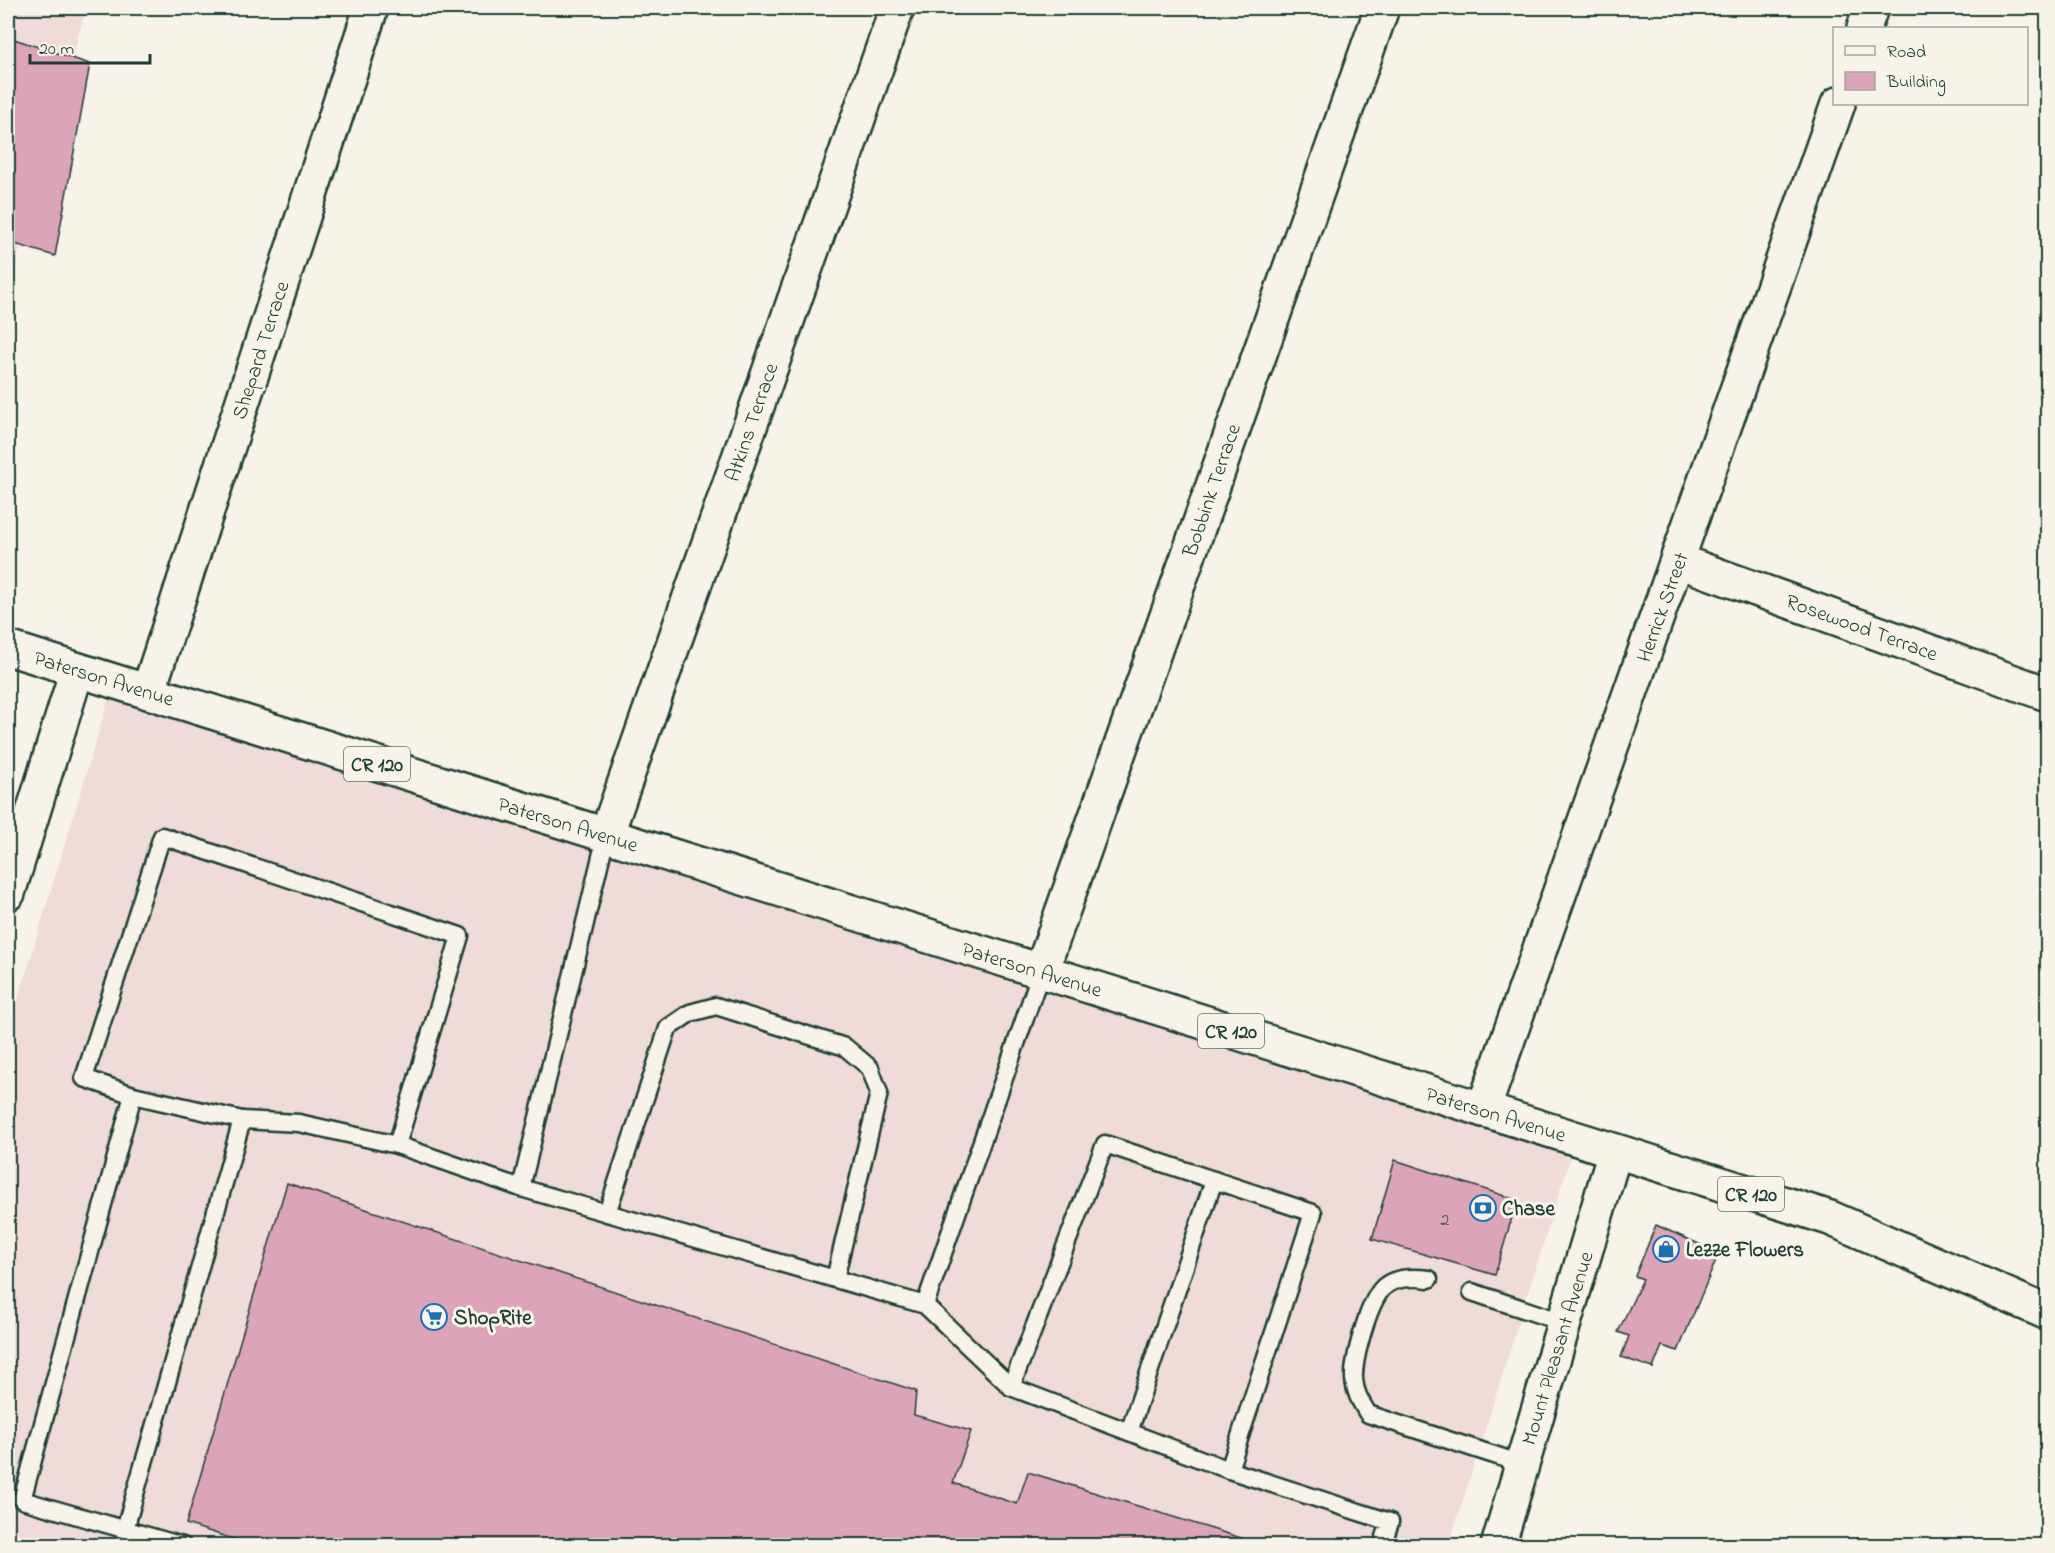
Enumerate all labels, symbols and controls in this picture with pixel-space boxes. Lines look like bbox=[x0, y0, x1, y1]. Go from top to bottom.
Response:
scale bar bbox=[30, 27, 150, 65]
legend bbox=[1833, 27, 2028, 105]
text: 20 m bbox=[39, 37, 74, 63]
text: Road bbox=[1887, 40, 1926, 66]
text: Building bbox=[1886, 70, 1946, 97]
street label: Shepard Terrace bbox=[225, 277, 299, 424]
street label: Atkins Terrace bbox=[719, 359, 787, 486]
street label: Bobbink Terrace bbox=[1176, 419, 1250, 562]
street label: Herrick Street bbox=[1630, 548, 1698, 667]
street label: Rosewood Terrace bbox=[1781, 587, 1942, 670]
street label: Paterson Avenue bbox=[30, 644, 178, 716]
road number: CR 120 bbox=[344, 747, 410, 781]
street label: Paterson Avenue bbox=[494, 790, 642, 862]
street label: Paterson Avenue bbox=[958, 935, 1106, 1007]
road number: CR 120 bbox=[1198, 1014, 1264, 1048]
street label: Paterson Avenue bbox=[1422, 1080, 1570, 1152]
road number: CR 120 bbox=[1718, 1177, 1784, 1211]
bank icon: Chase bbox=[1468, 1193, 1498, 1223]
place label: Chase bbox=[1502, 1195, 1556, 1225]
house number: 2 bbox=[1441, 1208, 1450, 1234]
shop icon: Lezze Flowers bbox=[1651, 1234, 1681, 1264]
place label: Lezze Flowers bbox=[1686, 1236, 1804, 1266]
street label: Mount Pleasant Avenue bbox=[1515, 1248, 1603, 1449]
supermarket icon: ShopRite bbox=[419, 1302, 449, 1332]
place label: ShopRite bbox=[454, 1304, 532, 1334]

